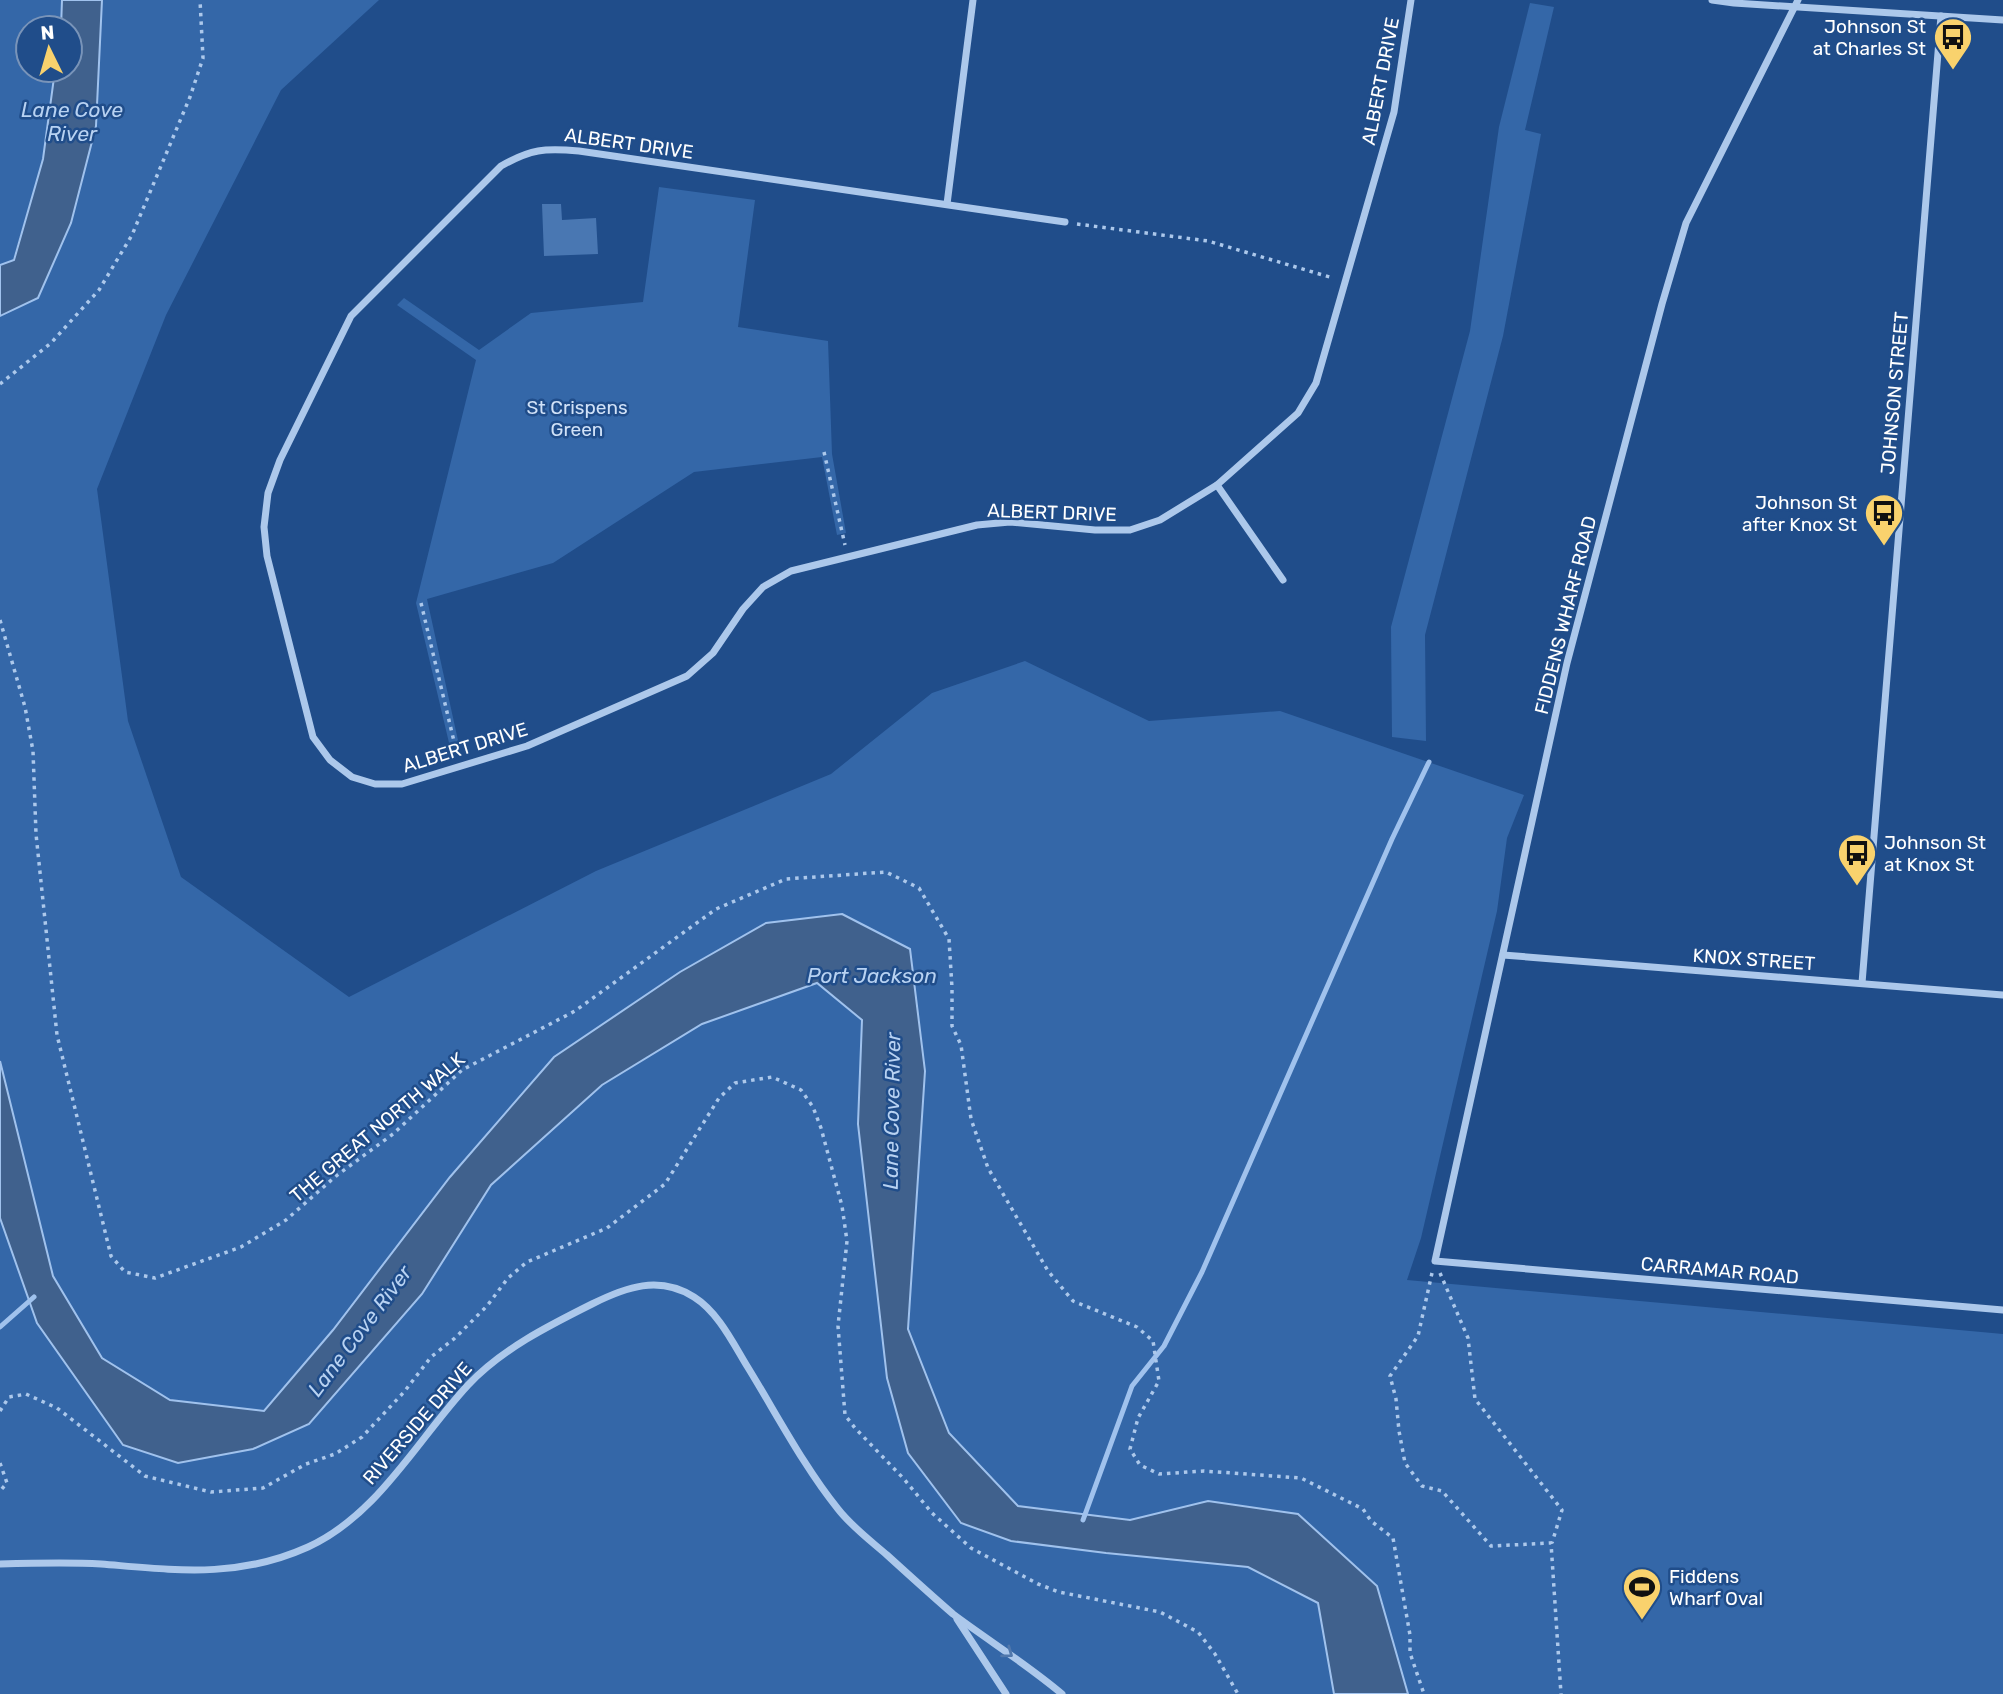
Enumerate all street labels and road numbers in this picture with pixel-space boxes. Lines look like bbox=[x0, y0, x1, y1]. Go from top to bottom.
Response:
street label: ALBERT DRIVE bbox=[1357, 15, 1404, 147]
street label: ALBERT DRIVE bbox=[563, 123, 695, 164]
street label: JOHNSON STREET bbox=[1876, 311, 1913, 475]
street label: ALBERT DRIVE bbox=[987, 499, 1117, 526]
street label: FIDDENS WHARF ROAD bbox=[1530, 514, 1601, 717]
street label: ALBERT DRIVE bbox=[400, 718, 531, 777]
street label: KNOX STREET bbox=[1692, 944, 1816, 975]
street label: THE GREAT NORTH WALK bbox=[285, 1047, 470, 1207]
street label: CARRAMAR ROAD bbox=[1640, 1252, 1800, 1289]
street label: RIVERSIDE DRIVE bbox=[358, 1357, 477, 1489]

